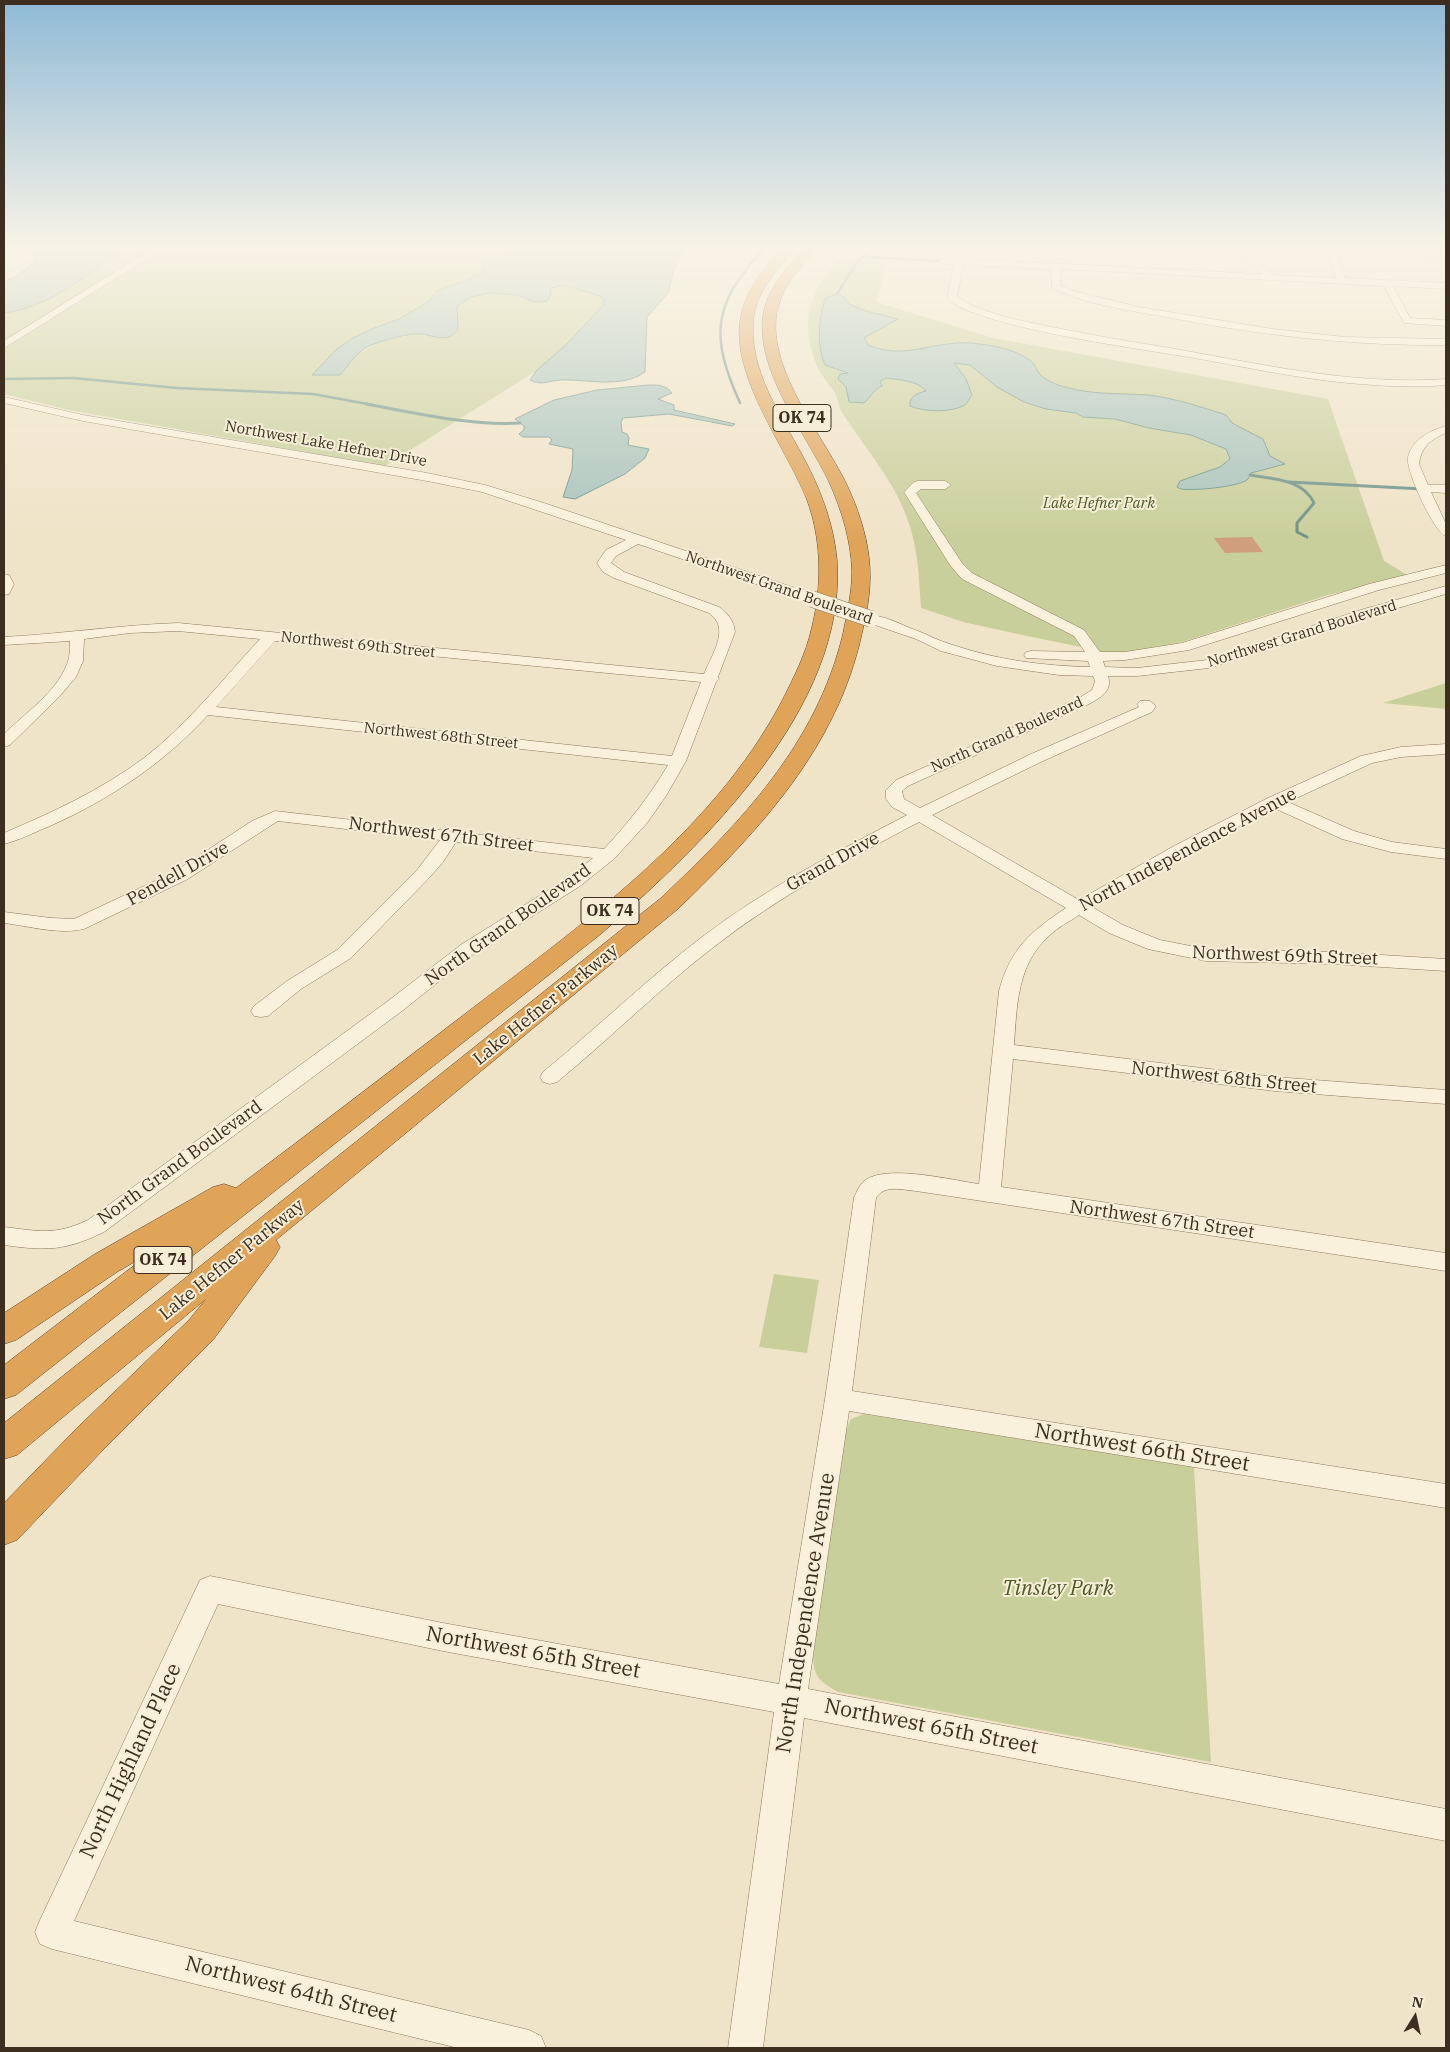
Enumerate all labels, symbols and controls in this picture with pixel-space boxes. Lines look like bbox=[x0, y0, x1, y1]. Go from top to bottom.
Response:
road number: OK 74 bbox=[773, 404, 831, 432]
street label: Northwest Lake Hefner Drive bbox=[224, 417, 428, 471]
park label: Lake Hefner Park bbox=[1043, 495, 1155, 513]
street label: Northwest Grand Boulevard bbox=[683, 547, 875, 629]
street label: Northwest Grand Boulevard bbox=[1205, 597, 1399, 671]
street label: Northwest 69th Street bbox=[280, 628, 436, 662]
street label: North Grand Boulevard bbox=[928, 693, 1086, 777]
street label: Northwest 68th Street bbox=[363, 719, 519, 753]
street label: North Independence Avenue bbox=[1076, 783, 1300, 917]
street label: Northwest 67th Street bbox=[347, 813, 535, 857]
street label: Grand Drive bbox=[783, 828, 883, 896]
street label: Pendell Drive bbox=[123, 837, 233, 911]
street label: North Grand Boulevard bbox=[421, 859, 595, 991]
road number: OK 74 bbox=[581, 898, 639, 924]
street label: Lake Hefner Parkway bbox=[469, 940, 623, 1070]
street label: Northwest 69th Street bbox=[1192, 942, 1378, 970]
street label: Northwest 68th Street bbox=[1130, 1058, 1318, 1098]
street label: North Grand Boulevard bbox=[94, 1096, 266, 1230]
street label: Lake Hefner Parkway bbox=[155, 1195, 309, 1325]
street label: Northwest 67th Street bbox=[1068, 1196, 1256, 1244]
road number: OK 74 bbox=[134, 1246, 192, 1274]
street label: Northwest 66th Street bbox=[1033, 1419, 1251, 1477]
street label: North Independence Avenue bbox=[771, 1471, 841, 1755]
park label: Tinsley Park bbox=[1002, 1576, 1114, 1602]
street label: Northwest 65th Street bbox=[424, 1622, 642, 1684]
street label: North Highland Place bbox=[75, 1659, 187, 1863]
street label: Northwest 65th Street bbox=[822, 1694, 1040, 1760]
street label: Northwest 64th Street bbox=[183, 1951, 399, 2029]
north arrow bbox=[1390, 1992, 1440, 2042]
text: N bbox=[1411, 1992, 1425, 2012]

